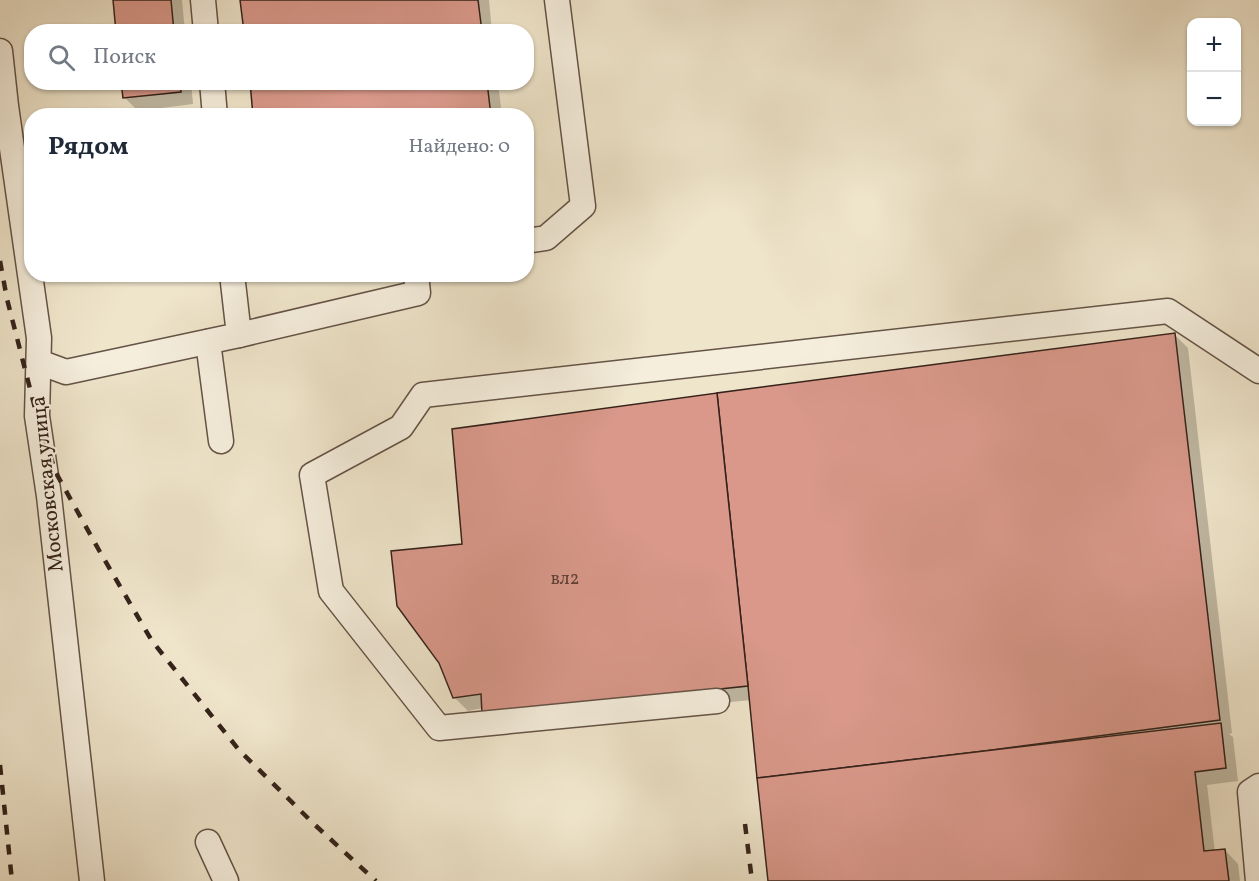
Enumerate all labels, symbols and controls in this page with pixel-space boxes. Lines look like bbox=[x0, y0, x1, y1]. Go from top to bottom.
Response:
map controls bbox=[1187, 18, 1241, 126]
button: + bbox=[1187, 18, 1241, 72]
search box bbox=[24, 24, 534, 90]
icon: search bbox=[45, 41, 78, 74]
text: Поиск bbox=[93, 42, 156, 73]
button: − bbox=[1187, 72, 1241, 126]
text: Рядом bbox=[48, 129, 128, 165]
text: Найдено: 0 bbox=[408, 133, 510, 161]
street label: Московская улица bbox=[24, 395, 72, 573]
house number: вл2 bbox=[551, 567, 579, 592]

